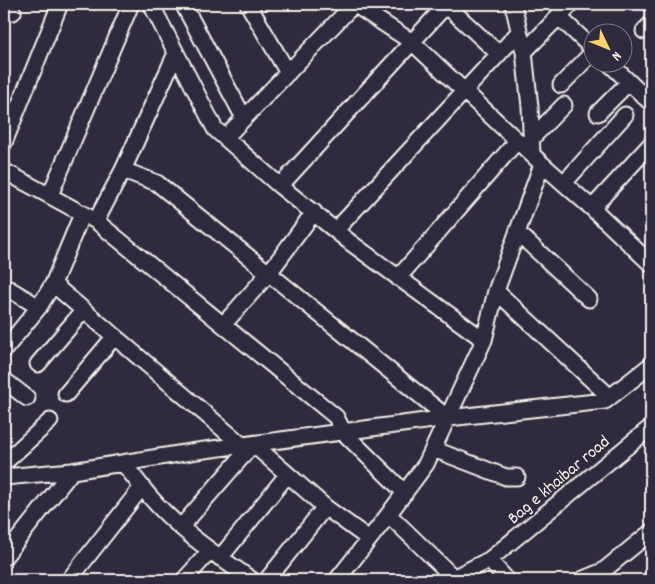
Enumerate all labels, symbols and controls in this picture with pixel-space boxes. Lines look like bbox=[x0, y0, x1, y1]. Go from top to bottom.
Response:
north arrow bbox=[582, 22, 632, 72]
text: N bbox=[606, 46, 626, 65]
street label: Bag e khaibar road bbox=[503, 431, 616, 531]

